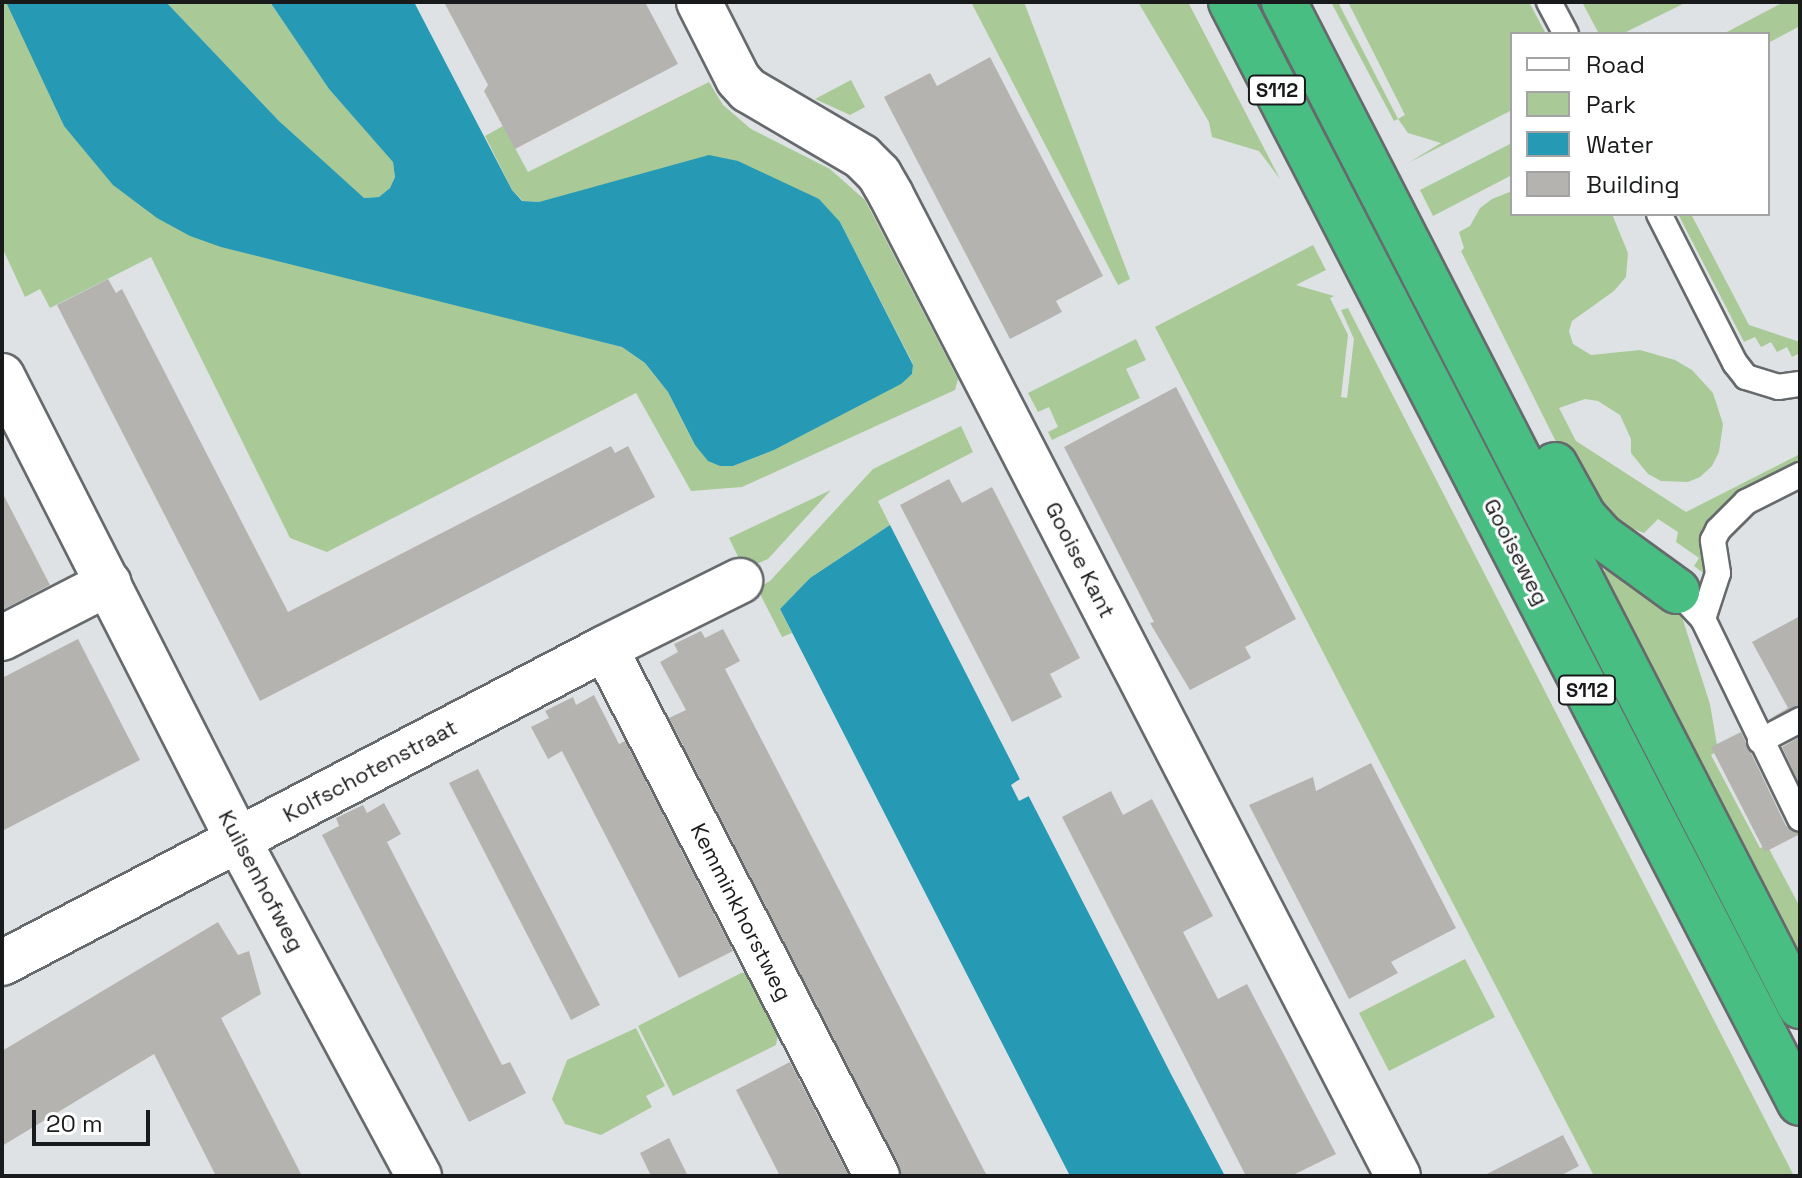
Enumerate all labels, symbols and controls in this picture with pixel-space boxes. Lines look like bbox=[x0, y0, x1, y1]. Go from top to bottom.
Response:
legend bbox=[1510, 32, 1770, 216]
text: Road bbox=[1586, 49, 1645, 80]
road number: S112 bbox=[1247, 74, 1307, 106]
text: Park bbox=[1586, 89, 1636, 120]
text: Water bbox=[1586, 129, 1654, 160]
text: Building bbox=[1586, 169, 1680, 200]
street label: Gooiseweg bbox=[1478, 494, 1554, 610]
street label: Gooise Kant bbox=[1039, 498, 1121, 622]
road number: S112 bbox=[1557, 674, 1617, 706]
street label: Kolfschotenstraat bbox=[278, 714, 462, 828]
street label: Kuilsenhofweg bbox=[213, 806, 309, 956]
street label: Kemminkhorstweg bbox=[685, 819, 797, 1005]
scale bar bbox=[36, 1094, 154, 1144]
text: 20 m bbox=[46, 1108, 103, 1139]

